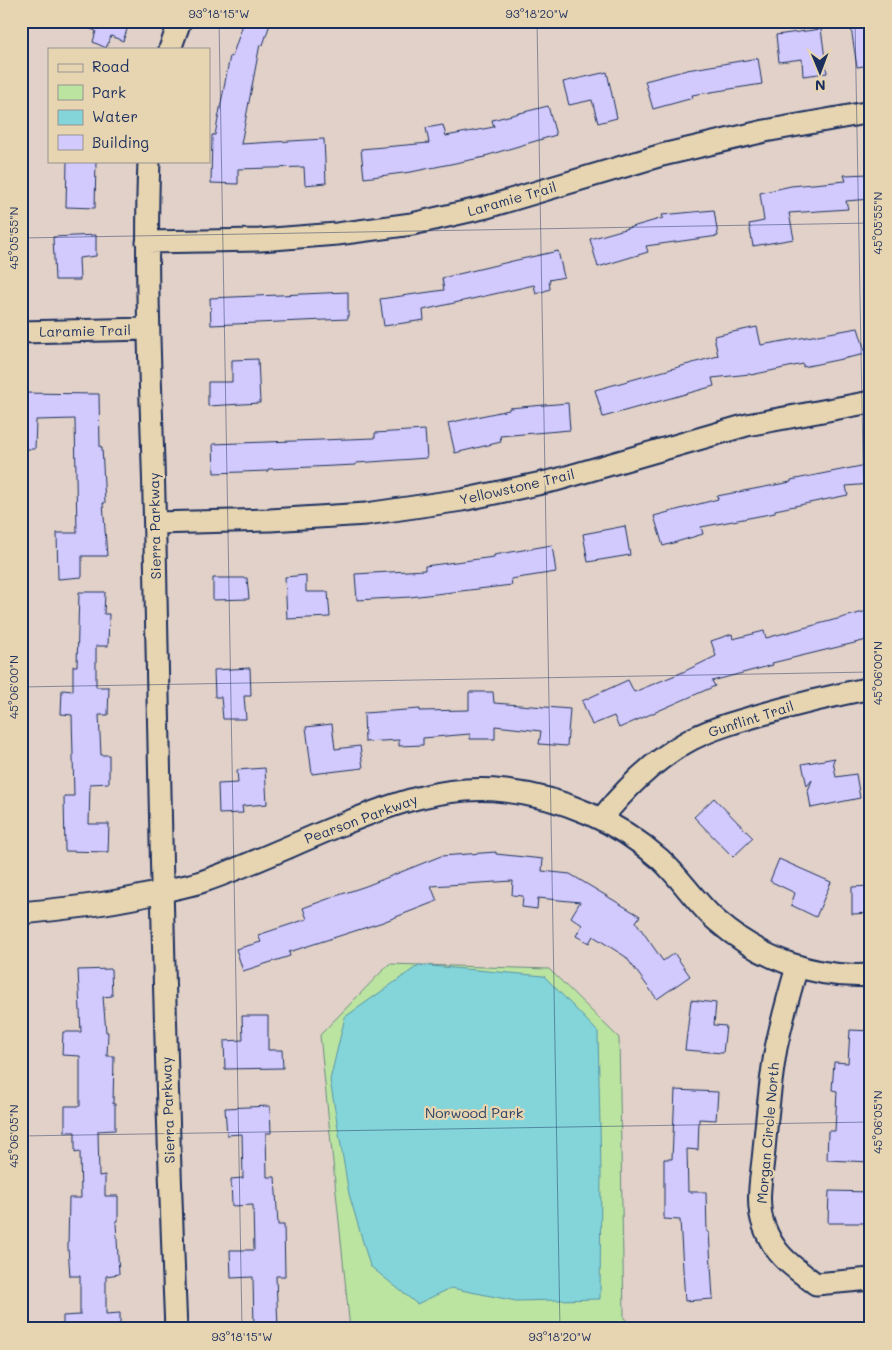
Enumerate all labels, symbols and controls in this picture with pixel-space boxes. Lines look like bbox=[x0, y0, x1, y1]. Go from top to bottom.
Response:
text: 93°18'15"W bbox=[188, 5, 250, 21]
text: 93°18'20"W bbox=[506, 5, 568, 21]
legend bbox=[48, 48, 210, 162]
north arrow bbox=[794, 48, 844, 98]
text: Road bbox=[92, 56, 129, 76]
text: N bbox=[815, 76, 826, 95]
text: Park bbox=[92, 82, 126, 102]
text: Water bbox=[92, 106, 138, 126]
text: Building bbox=[92, 132, 149, 152]
street label: Laramie Trail bbox=[465, 177, 559, 220]
text: 45°05'55"N bbox=[869, 192, 885, 254]
text: 45°05'55"N bbox=[5, 207, 21, 269]
street label: Laramie Trail bbox=[39, 320, 131, 341]
street label: Yellowstone Trail bbox=[457, 464, 576, 509]
street label: Sierra Parkway bbox=[144, 472, 165, 580]
text: 45°06'00"N bbox=[869, 641, 885, 705]
text: 45°06'00"N bbox=[5, 655, 21, 719]
street label: Gunflint Trail bbox=[706, 696, 796, 741]
street label: Pearson Parkway bbox=[302, 789, 420, 848]
street label: Sierra Parkway bbox=[156, 1056, 179, 1164]
street label: Morgan Circle North bbox=[752, 1062, 783, 1204]
text: 45°06'05"N bbox=[869, 1090, 885, 1154]
park label: Norwood Park bbox=[425, 1103, 523, 1122]
text: 45°06'05"N bbox=[5, 1104, 21, 1168]
text: 93°18'15"W bbox=[211, 1328, 273, 1344]
text: 93°18'20"W bbox=[529, 1328, 591, 1344]

